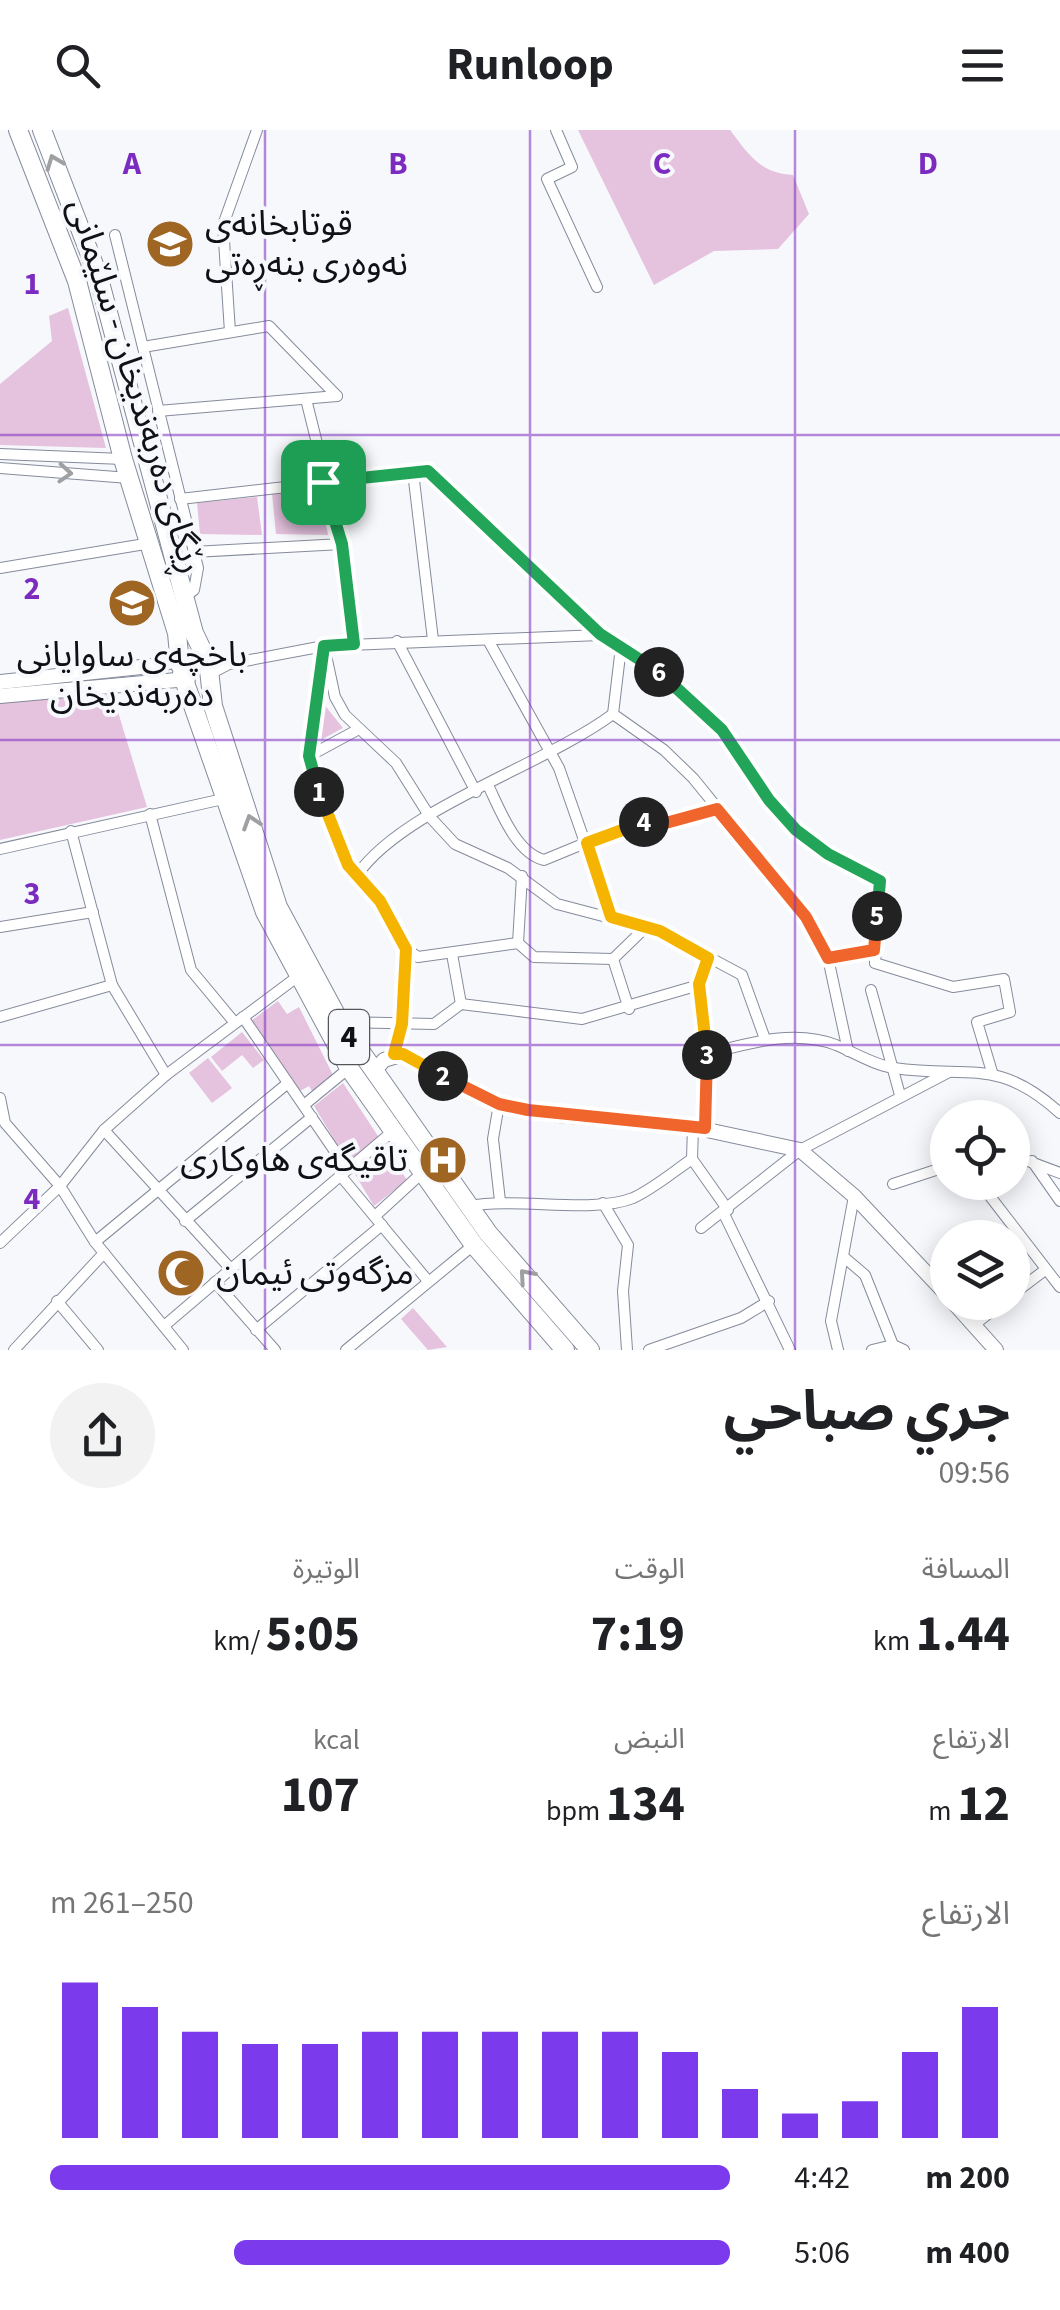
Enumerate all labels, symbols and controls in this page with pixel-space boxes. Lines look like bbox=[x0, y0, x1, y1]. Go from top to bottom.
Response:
text: Runloop bbox=[446, 33, 614, 97]
icon: search bbox=[50, 38, 105, 93]
icon: menu bbox=[955, 38, 1010, 93]
text: A bbox=[122, 141, 142, 187]
text: B bbox=[388, 141, 408, 187]
text: C bbox=[653, 141, 671, 187]
text: D bbox=[918, 141, 938, 187]
one-way arrow bbox=[46, 154, 66, 172]
street label: ڕێگای دەربەندیخان - سلێمانی bbox=[53, 193, 217, 580]
place label: قوتابخانەی نەوەری بنەڕەتی bbox=[205, 199, 408, 291]
school or university icon: قوتابخانەی نەوەری بنەڕەتی bbox=[144, 218, 196, 270]
text: 1 bbox=[24, 261, 40, 307]
pin bbox=[281, 440, 366, 525]
icon: arrive bbox=[296, 455, 351, 510]
one-way arrow bbox=[58, 462, 74, 483]
text: 2 bbox=[24, 566, 40, 612]
school or university icon: باخچەی ساوایانی دەربەندیخان bbox=[106, 577, 158, 629]
place label: باخچەی ساوایانی دەربەندیخان bbox=[17, 630, 247, 720]
pin: 6 bbox=[634, 647, 684, 697]
text: 6 bbox=[652, 652, 666, 692]
pin: 1 bbox=[294, 767, 344, 817]
text: 1 bbox=[312, 772, 326, 812]
pin: 4 bbox=[619, 797, 669, 847]
text: 4 bbox=[637, 802, 651, 842]
one-way arrow bbox=[242, 815, 262, 832]
text: 3 bbox=[24, 871, 40, 917]
pin: 5 bbox=[852, 891, 902, 941]
text: 5 bbox=[870, 896, 884, 936]
road number: 4 bbox=[329, 1010, 369, 1064]
pin: 3 bbox=[682, 1030, 732, 1080]
text: 3 bbox=[700, 1035, 714, 1075]
pin: 2 bbox=[418, 1051, 468, 1101]
text: 2 bbox=[436, 1056, 450, 1096]
map controls bbox=[930, 1100, 1030, 1320]
button: locate bbox=[930, 1100, 1030, 1200]
hospital icon: تاقیگەی هاوکاری bbox=[417, 1134, 469, 1186]
place label: تاقیگەی هاوکاری bbox=[180, 1135, 408, 1185]
text: 4 bbox=[24, 1176, 41, 1222]
button: layers bbox=[930, 1220, 1030, 1320]
mosque icon: مزگەوتی ئیمان bbox=[155, 1247, 207, 1299]
place label: مزگەوتی ئیمان bbox=[216, 1248, 414, 1298]
one-way arrow bbox=[519, 1270, 537, 1288]
text: جري صباحي bbox=[724, 1373, 1010, 1451]
button: share bbox=[50, 1383, 155, 1488]
text: 09:56 bbox=[938, 1450, 1010, 1496]
text: الوتيرة bbox=[293, 1549, 360, 1589]
text: الوقت bbox=[615, 1549, 685, 1589]
text: المسافة bbox=[922, 1549, 1010, 1589]
text: 5:05 bbox=[266, 1599, 360, 1670]
text: 7:19 bbox=[591, 1599, 685, 1670]
text: 1.44 bbox=[916, 1599, 1010, 1670]
text: /km bbox=[213, 1621, 266, 1661]
text: km bbox=[873, 1621, 916, 1661]
text: النبض bbox=[614, 1719, 685, 1759]
text: الارتفاع bbox=[933, 1719, 1010, 1759]
text: kcal bbox=[313, 1720, 360, 1760]
text: 107 bbox=[281, 1760, 360, 1831]
text: 134 bbox=[606, 1769, 685, 1840]
text: 12 bbox=[957, 1769, 1010, 1840]
text: bpm bbox=[546, 1791, 606, 1831]
text: m bbox=[928, 1791, 957, 1831]
text: 250–261 m bbox=[50, 1880, 194, 1926]
text: الارتفاع bbox=[922, 1891, 1010, 1937]
text: 4:42 bbox=[794, 2155, 850, 2201]
text: 200 m bbox=[925, 2155, 1010, 2201]
text: 5:06 bbox=[794, 2230, 850, 2276]
text: 400 m bbox=[925, 2230, 1010, 2276]

